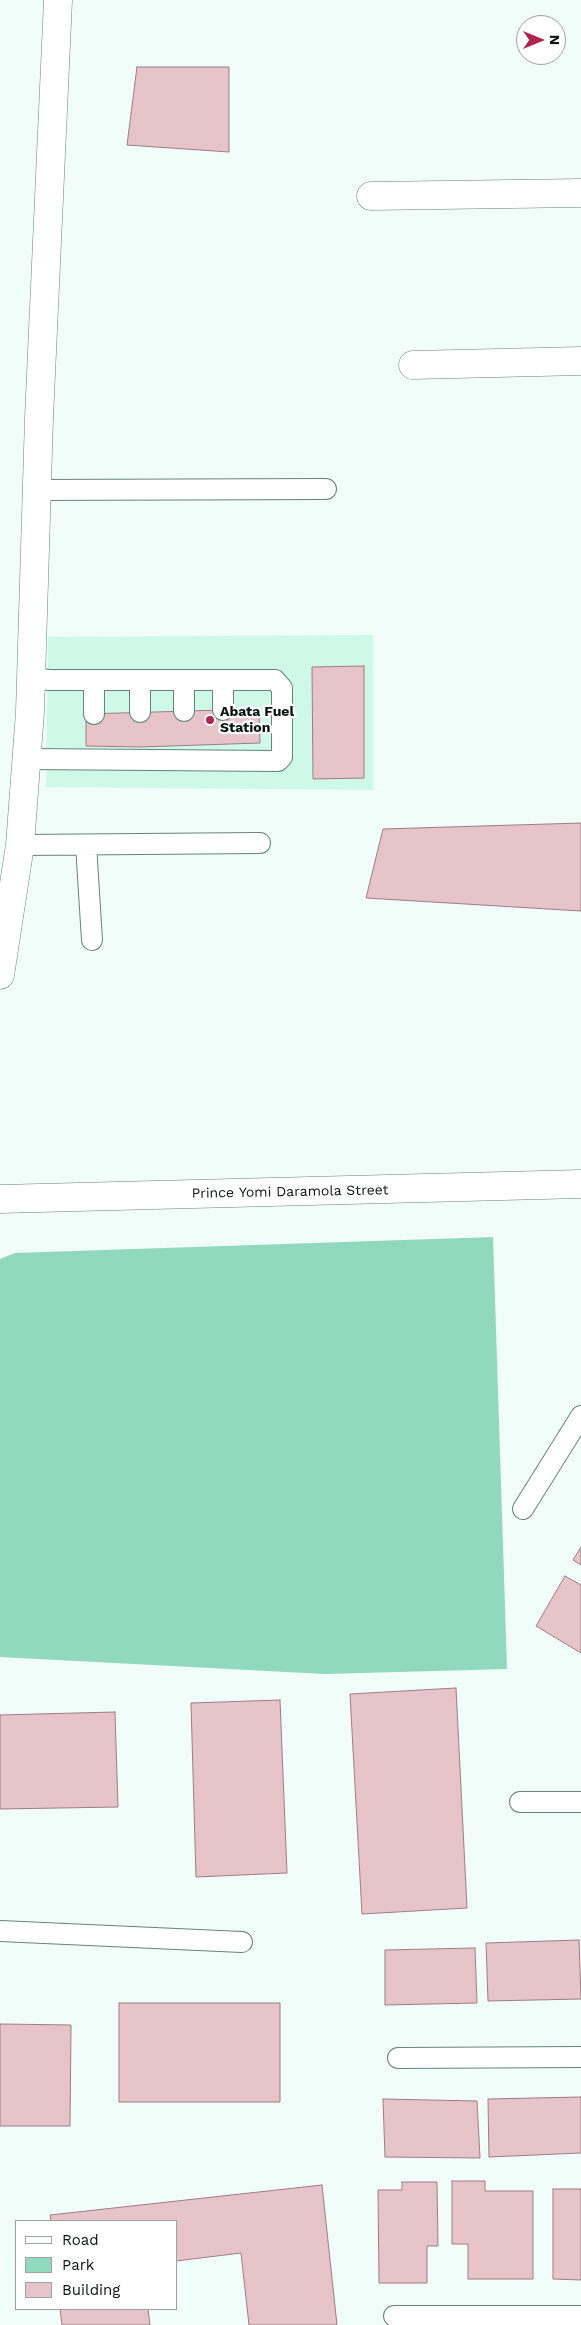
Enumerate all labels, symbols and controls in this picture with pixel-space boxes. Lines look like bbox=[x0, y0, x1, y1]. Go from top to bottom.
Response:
north arrow bbox=[516, 15, 566, 65]
text: N bbox=[547, 35, 563, 45]
place label: Abata Fuel Station bbox=[220, 704, 294, 736]
marker: Abata Fuel Station bbox=[204, 714, 216, 726]
street label: Prince Yomi Daramola Street bbox=[191, 1182, 389, 1202]
legend bbox=[15, 2220, 178, 2310]
text: Road bbox=[62, 2231, 99, 2249]
text: Park bbox=[62, 2256, 94, 2274]
text: Building bbox=[62, 2281, 120, 2299]

